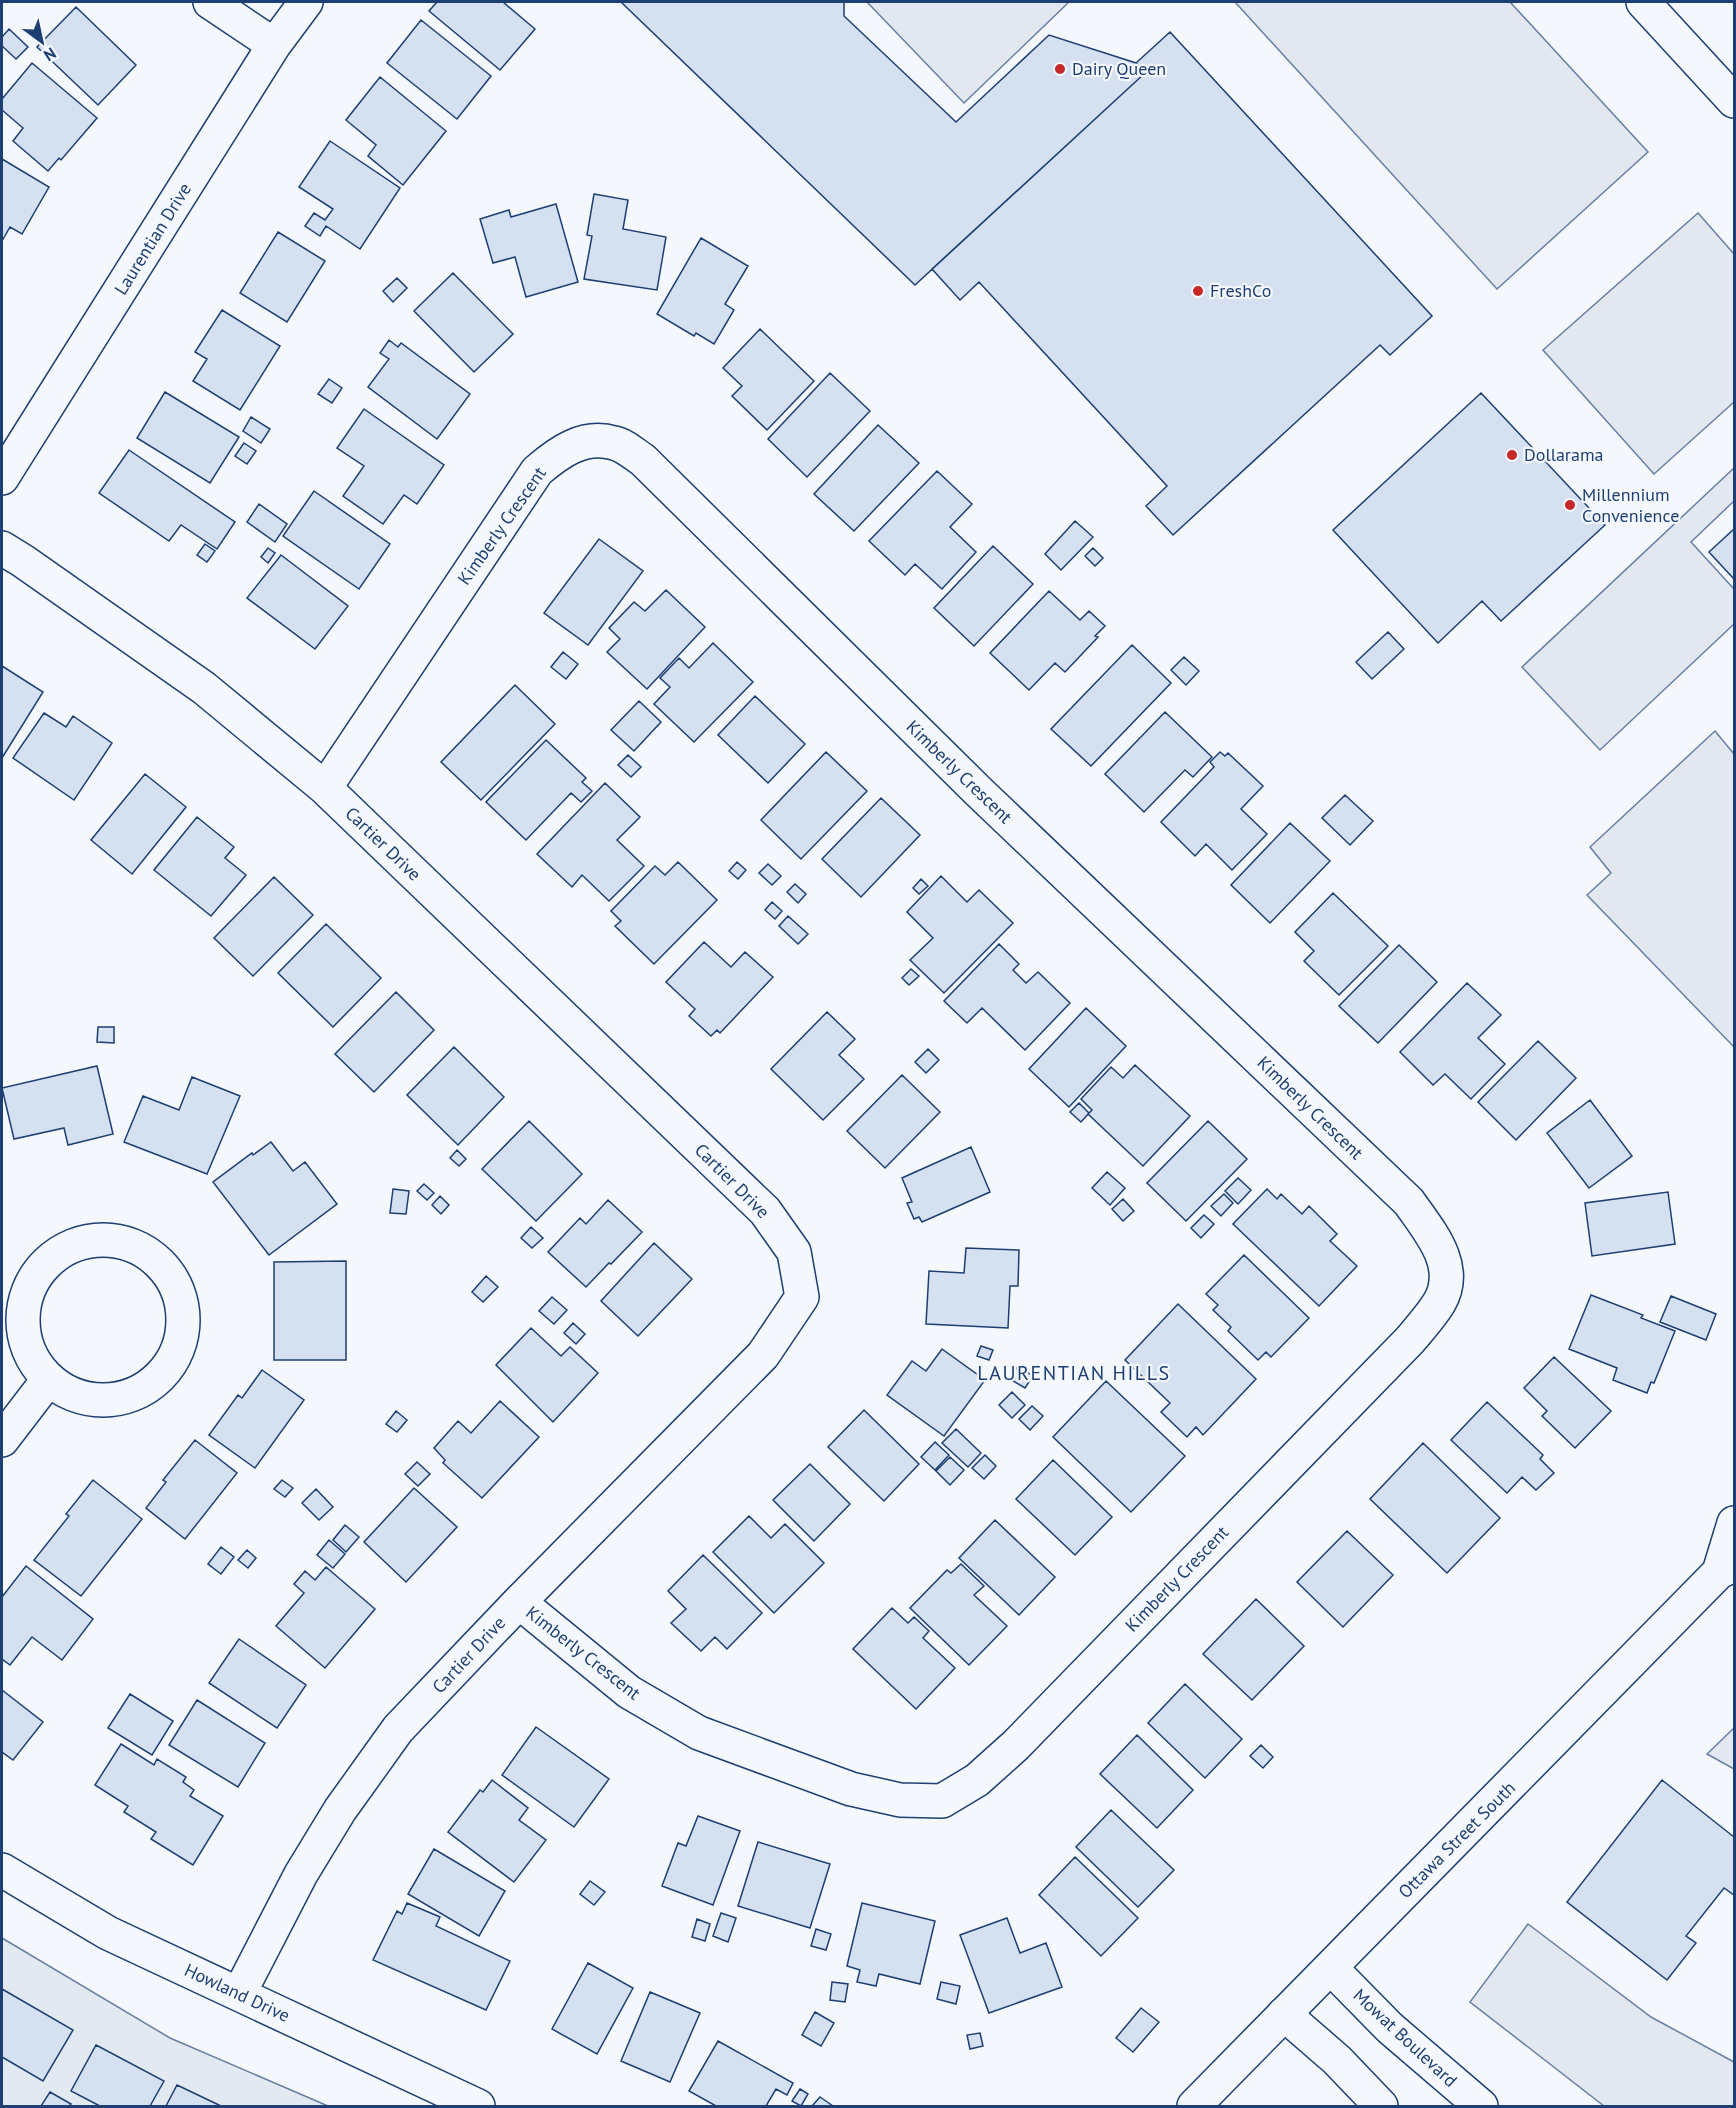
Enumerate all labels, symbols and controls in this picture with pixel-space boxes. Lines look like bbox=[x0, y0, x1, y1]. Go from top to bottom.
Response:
north arrow bbox=[12, 12, 72, 72]
text: N bbox=[40, 43, 60, 66]
place label: Dairy Queen bbox=[1072, 57, 1166, 80]
marker: Dairy Queen bbox=[1053, 62, 1067, 76]
street label: Laurentian Drive bbox=[109, 179, 196, 299]
place label: FreshCo bbox=[1210, 279, 1271, 302]
marker: FreshCo bbox=[1191, 284, 1205, 298]
place label: Dollarama bbox=[1524, 443, 1603, 466]
marker: Dollarama bbox=[1505, 448, 1519, 462]
street label: Kimberly Crescent bbox=[452, 462, 551, 589]
place label: Millennium Convenience bbox=[1582, 483, 1679, 527]
marker: Millennium Convenience bbox=[1563, 498, 1577, 512]
street label: Kimberly Crescent bbox=[901, 715, 1017, 828]
street label: Cartier Drive bbox=[341, 802, 426, 886]
street label: Kimberly Crescent bbox=[1252, 1051, 1368, 1164]
street label: Cartier Drive bbox=[690, 1138, 775, 1223]
district label: LAURENTIAN HILLS bbox=[977, 1360, 1171, 1386]
street label: Kimberly Crescent bbox=[1120, 1521, 1233, 1637]
street label: Kimberly Crescent bbox=[522, 1601, 645, 1704]
street label: Cartier Drive bbox=[427, 1611, 510, 1698]
street label: Ottawa Street South bbox=[1393, 1776, 1520, 1903]
street label: Howland Drive bbox=[181, 1958, 294, 2027]
street label: Mowat Boulevard bbox=[1348, 1984, 1462, 2092]

